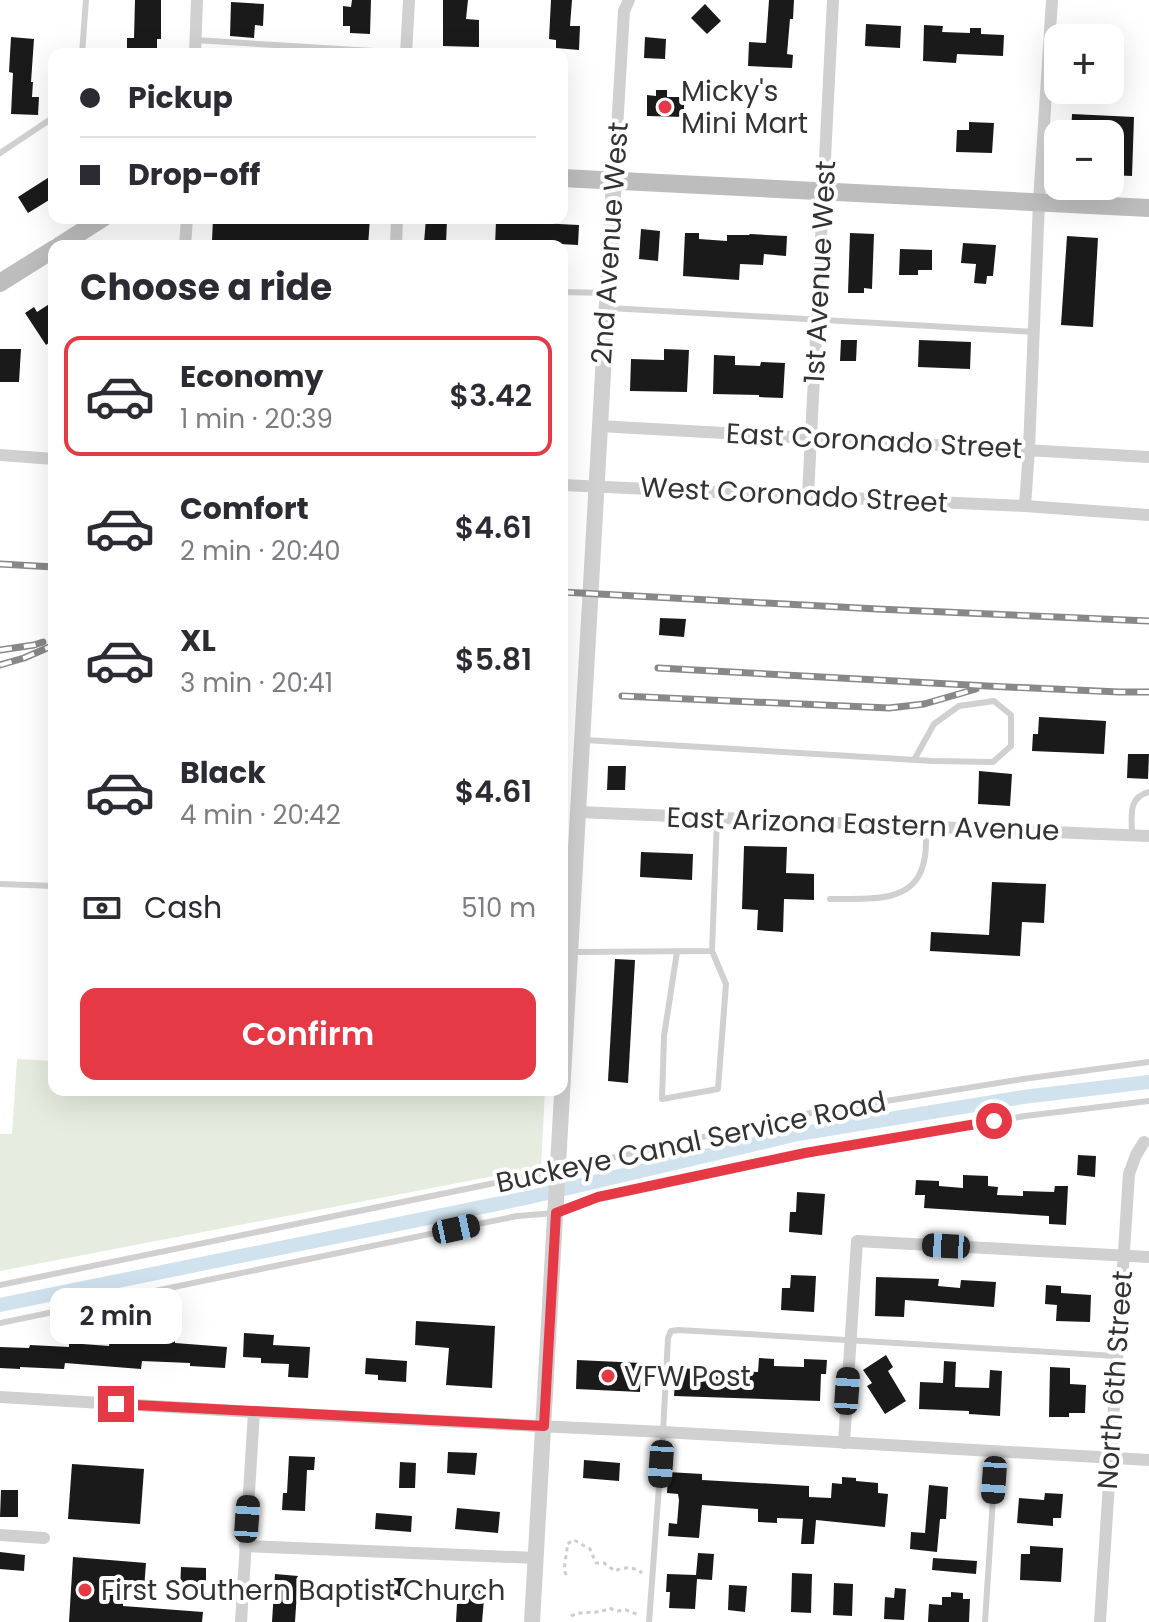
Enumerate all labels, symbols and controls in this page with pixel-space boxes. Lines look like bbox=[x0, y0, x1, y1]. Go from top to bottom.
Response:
map controls bbox=[1044, 24, 1124, 200]
button: + bbox=[1044, 24, 1124, 104]
place label: Micky's Mini Mart bbox=[681, 72, 808, 143]
text: Pickup bbox=[128, 76, 233, 119]
marker: Micky's Mini Mart bbox=[656, 98, 674, 116]
button: − bbox=[1044, 120, 1124, 200]
street label: 2nd Avenue West bbox=[582, 121, 638, 365]
text: Drop-off bbox=[128, 153, 260, 196]
street label: 1st Avenue West bbox=[795, 159, 845, 385]
text: Choose a ride bbox=[80, 262, 332, 313]
text: Economy bbox=[180, 355, 324, 398]
icon: car bbox=[84, 360, 156, 432]
text: $3.42 bbox=[450, 374, 532, 417]
text: 1 min · 20:39 bbox=[180, 401, 333, 437]
street label: East Coronado Street bbox=[725, 414, 1023, 468]
street label: West Coronado Street bbox=[639, 467, 949, 523]
text: Comfort bbox=[180, 487, 309, 530]
icon: car bbox=[84, 492, 156, 564]
text: $4.61 bbox=[455, 506, 532, 549]
text: 2 min · 20:40 bbox=[180, 533, 341, 569]
text: XL bbox=[180, 619, 216, 662]
icon: car bbox=[84, 624, 156, 696]
text: $5.81 bbox=[455, 638, 532, 681]
text: 3 min · 20:41 bbox=[180, 665, 333, 701]
text: Black bbox=[180, 751, 266, 794]
icon: car bbox=[84, 756, 156, 828]
text: $4.61 bbox=[455, 770, 532, 813]
text: 4 min · 20:42 bbox=[180, 797, 341, 833]
street label: East Arizona Eastern Avenue bbox=[666, 798, 1060, 850]
icon: cash bbox=[80, 886, 124, 930]
text: Cash bbox=[144, 886, 222, 929]
text: 510 m bbox=[461, 890, 536, 926]
button: Confirm bbox=[80, 988, 536, 1080]
street label: Buckeye Canal Service Road bbox=[492, 1082, 890, 1202]
route start bbox=[976, 1103, 1012, 1139]
car bbox=[430, 1212, 482, 1246]
car bbox=[921, 1233, 971, 1259]
street label: North 6th Street bbox=[1088, 1269, 1142, 1491]
callout: 2 min bbox=[50, 1288, 182, 1344]
text: 2 min bbox=[80, 1298, 152, 1334]
place label: VFW Post bbox=[624, 1357, 751, 1396]
car bbox=[833, 1366, 861, 1416]
marker: VFW Post bbox=[599, 1367, 617, 1385]
route end bbox=[98, 1386, 134, 1422]
car bbox=[647, 1439, 675, 1489]
car bbox=[980, 1455, 1008, 1505]
car bbox=[233, 1494, 261, 1544]
place label: First Southern Baptist Church bbox=[101, 1571, 506, 1610]
marker: First Southern Baptist Church bbox=[76, 1581, 94, 1599]

